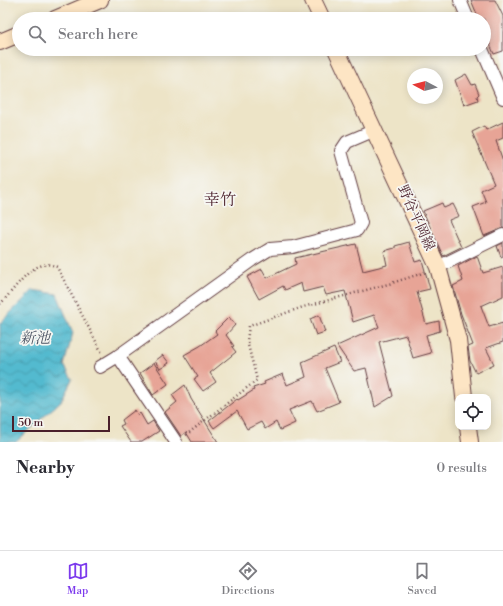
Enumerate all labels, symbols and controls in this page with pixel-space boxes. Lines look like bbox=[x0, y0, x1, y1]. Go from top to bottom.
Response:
search box bbox=[12, 12, 491, 56]
icon: search bbox=[26, 23, 48, 45]
text: Search here bbox=[58, 25, 138, 44]
north arrow bbox=[407, 68, 443, 104]
street label: 野谷平岡線 bbox=[394, 182, 438, 254]
district label: 幸竹 bbox=[204, 190, 236, 210]
water label: 新池 bbox=[20, 329, 52, 348]
map controls bbox=[455, 394, 491, 430]
button: locate bbox=[455, 394, 491, 430]
scale bar bbox=[12, 414, 110, 433]
text: 50 m bbox=[18, 416, 43, 430]
text: Nearby bbox=[16, 457, 75, 479]
text: 0 results bbox=[436, 460, 487, 476]
tab: Map bbox=[67, 560, 89, 598]
tab: Directions bbox=[222, 560, 275, 598]
tab: Saved bbox=[408, 560, 436, 598]

